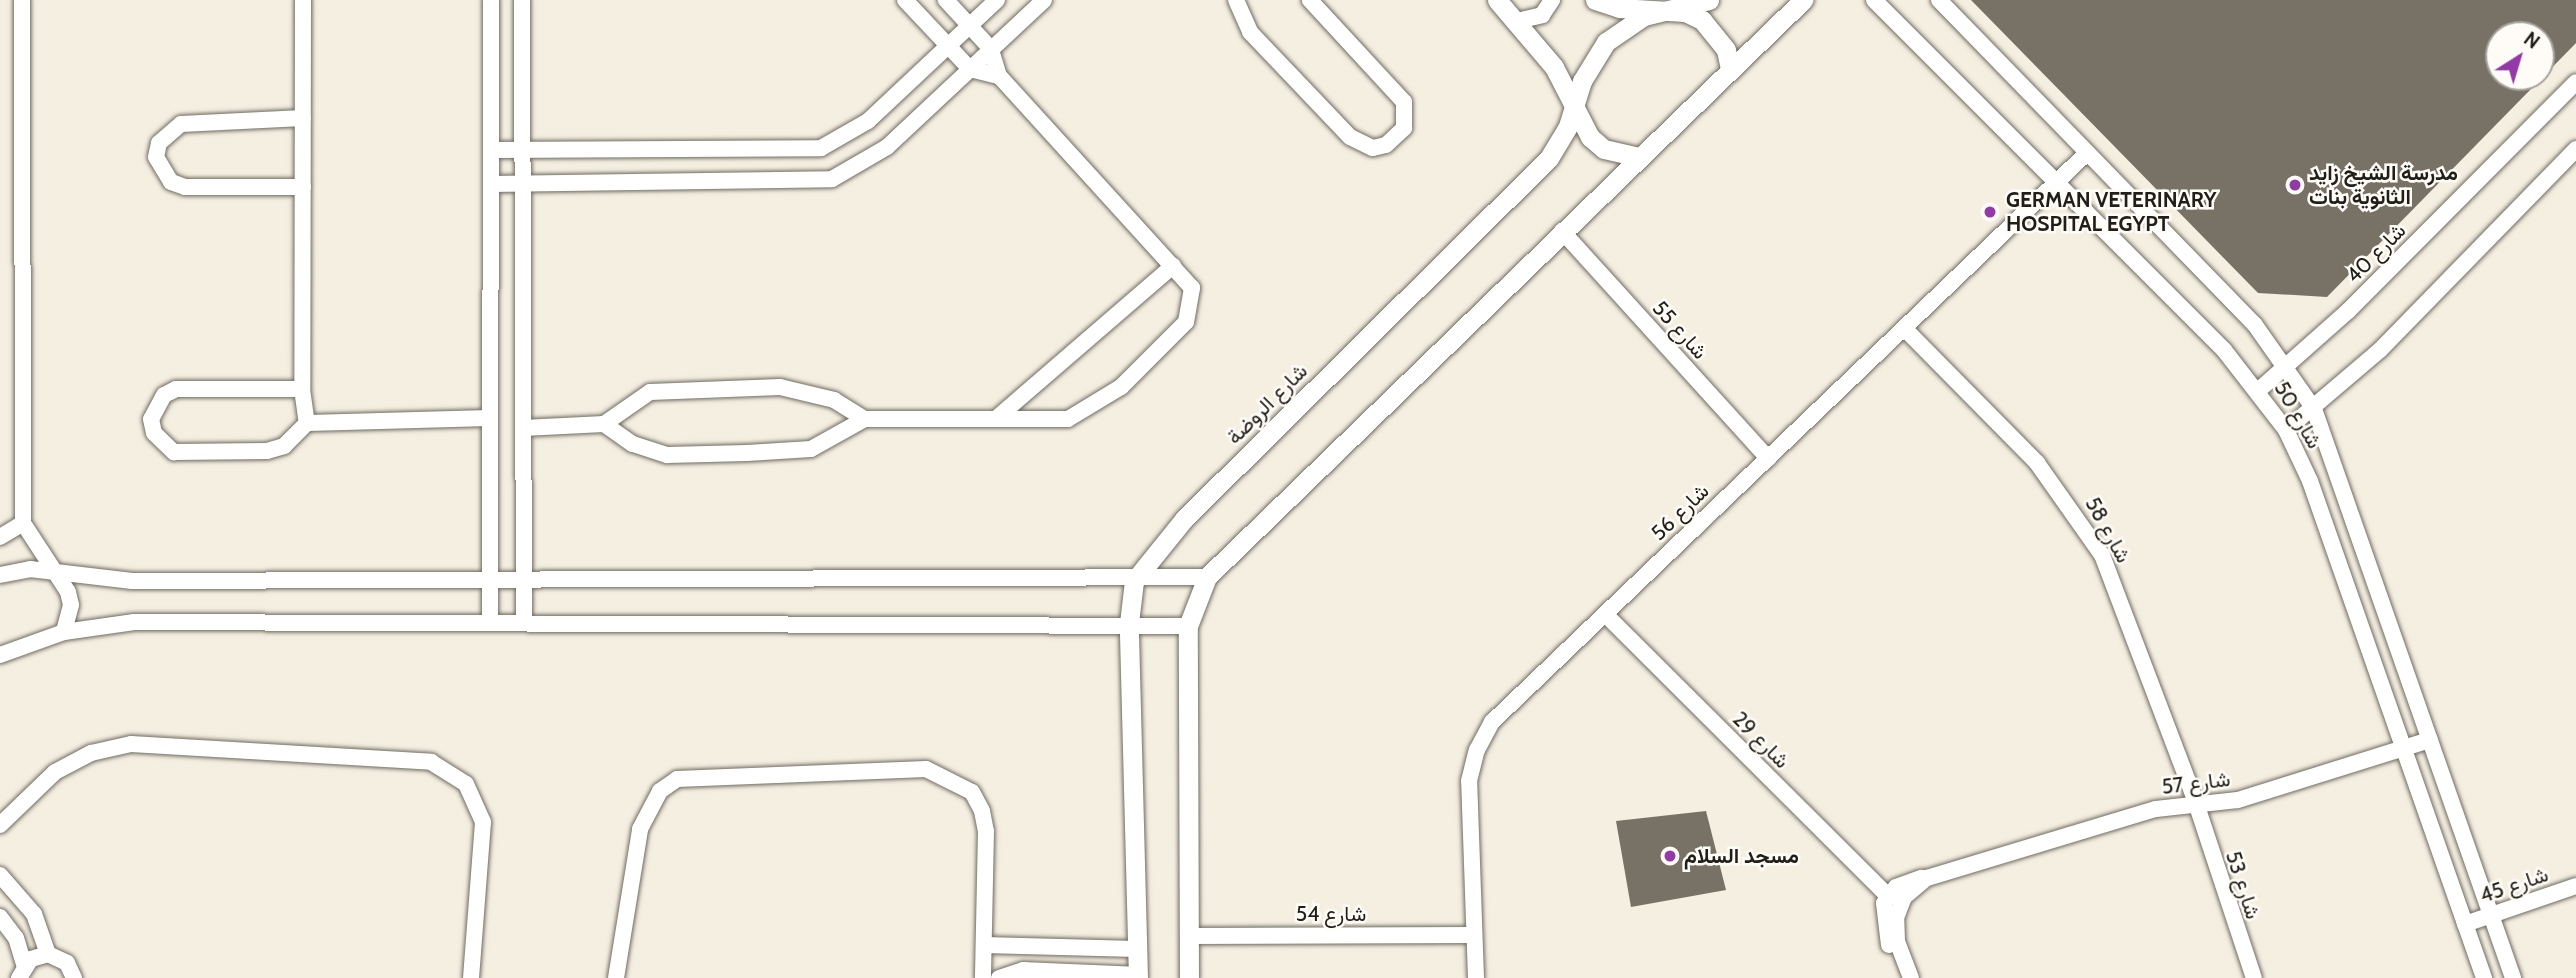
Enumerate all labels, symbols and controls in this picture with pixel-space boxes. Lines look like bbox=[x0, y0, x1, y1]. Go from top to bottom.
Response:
north arrow bbox=[2485, 21, 2555, 91]
text: N bbox=[2519, 27, 2544, 54]
place label: مدرسة الشيخ زايد الثانوية بنات bbox=[2309, 160, 2458, 210]
marker: مدرسة الشيخ زايد الثانوية بنات bbox=[2287, 177, 2303, 193]
place label: GERMAN VETERINARY HOSPITAL EGYPT bbox=[2006, 187, 2216, 237]
marker: GERMAN VETERINARY HOSPITAL EGYPT bbox=[1980, 202, 2000, 222]
street label: شارع 40 bbox=[2341, 218, 2411, 288]
street label: شارع 55 bbox=[1647, 296, 1713, 364]
street label: شارع الروضة bbox=[1222, 359, 1312, 449]
street label: شارع 50 bbox=[2269, 377, 2327, 453]
street label: شارع 56 bbox=[1646, 479, 1714, 545]
street label: شارع 58 bbox=[2080, 493, 2136, 567]
street label: شارع 29 bbox=[1727, 706, 1795, 774]
street label: شارع 57 bbox=[2160, 766, 2232, 800]
place label: مسجد السلام bbox=[1684, 843, 1799, 869]
marker: مسجد السلام bbox=[1662, 848, 1678, 864]
street label: شارع 53 bbox=[2220, 848, 2266, 922]
street label: شارع 45 bbox=[2477, 862, 2551, 908]
street label: شارع 54 bbox=[1296, 901, 1366, 927]

